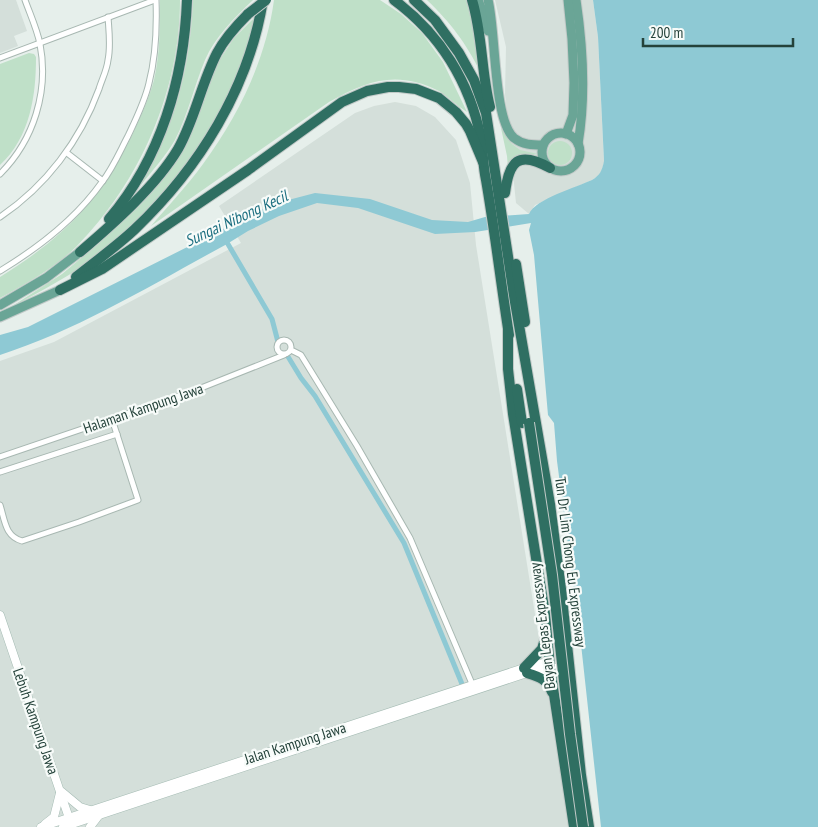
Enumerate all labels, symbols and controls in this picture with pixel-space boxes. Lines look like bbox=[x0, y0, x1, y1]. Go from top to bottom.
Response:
scale bar bbox=[643, 15, 793, 47]
text: 200 m bbox=[650, 23, 683, 42]
water label: Sungai Nibong Kecil bbox=[182, 185, 292, 250]
street label: Halaman Kampung Jawa bbox=[81, 379, 205, 437]
street label: Tun Dr Lim Chong Eu Expressway bbox=[551, 476, 591, 649]
street label: Bayan Lepas Expressway bbox=[525, 561, 559, 690]
street label: Lebuh Kampung Jawa bbox=[9, 665, 63, 777]
street label: Jalan Kampung Jawa bbox=[241, 718, 348, 769]

